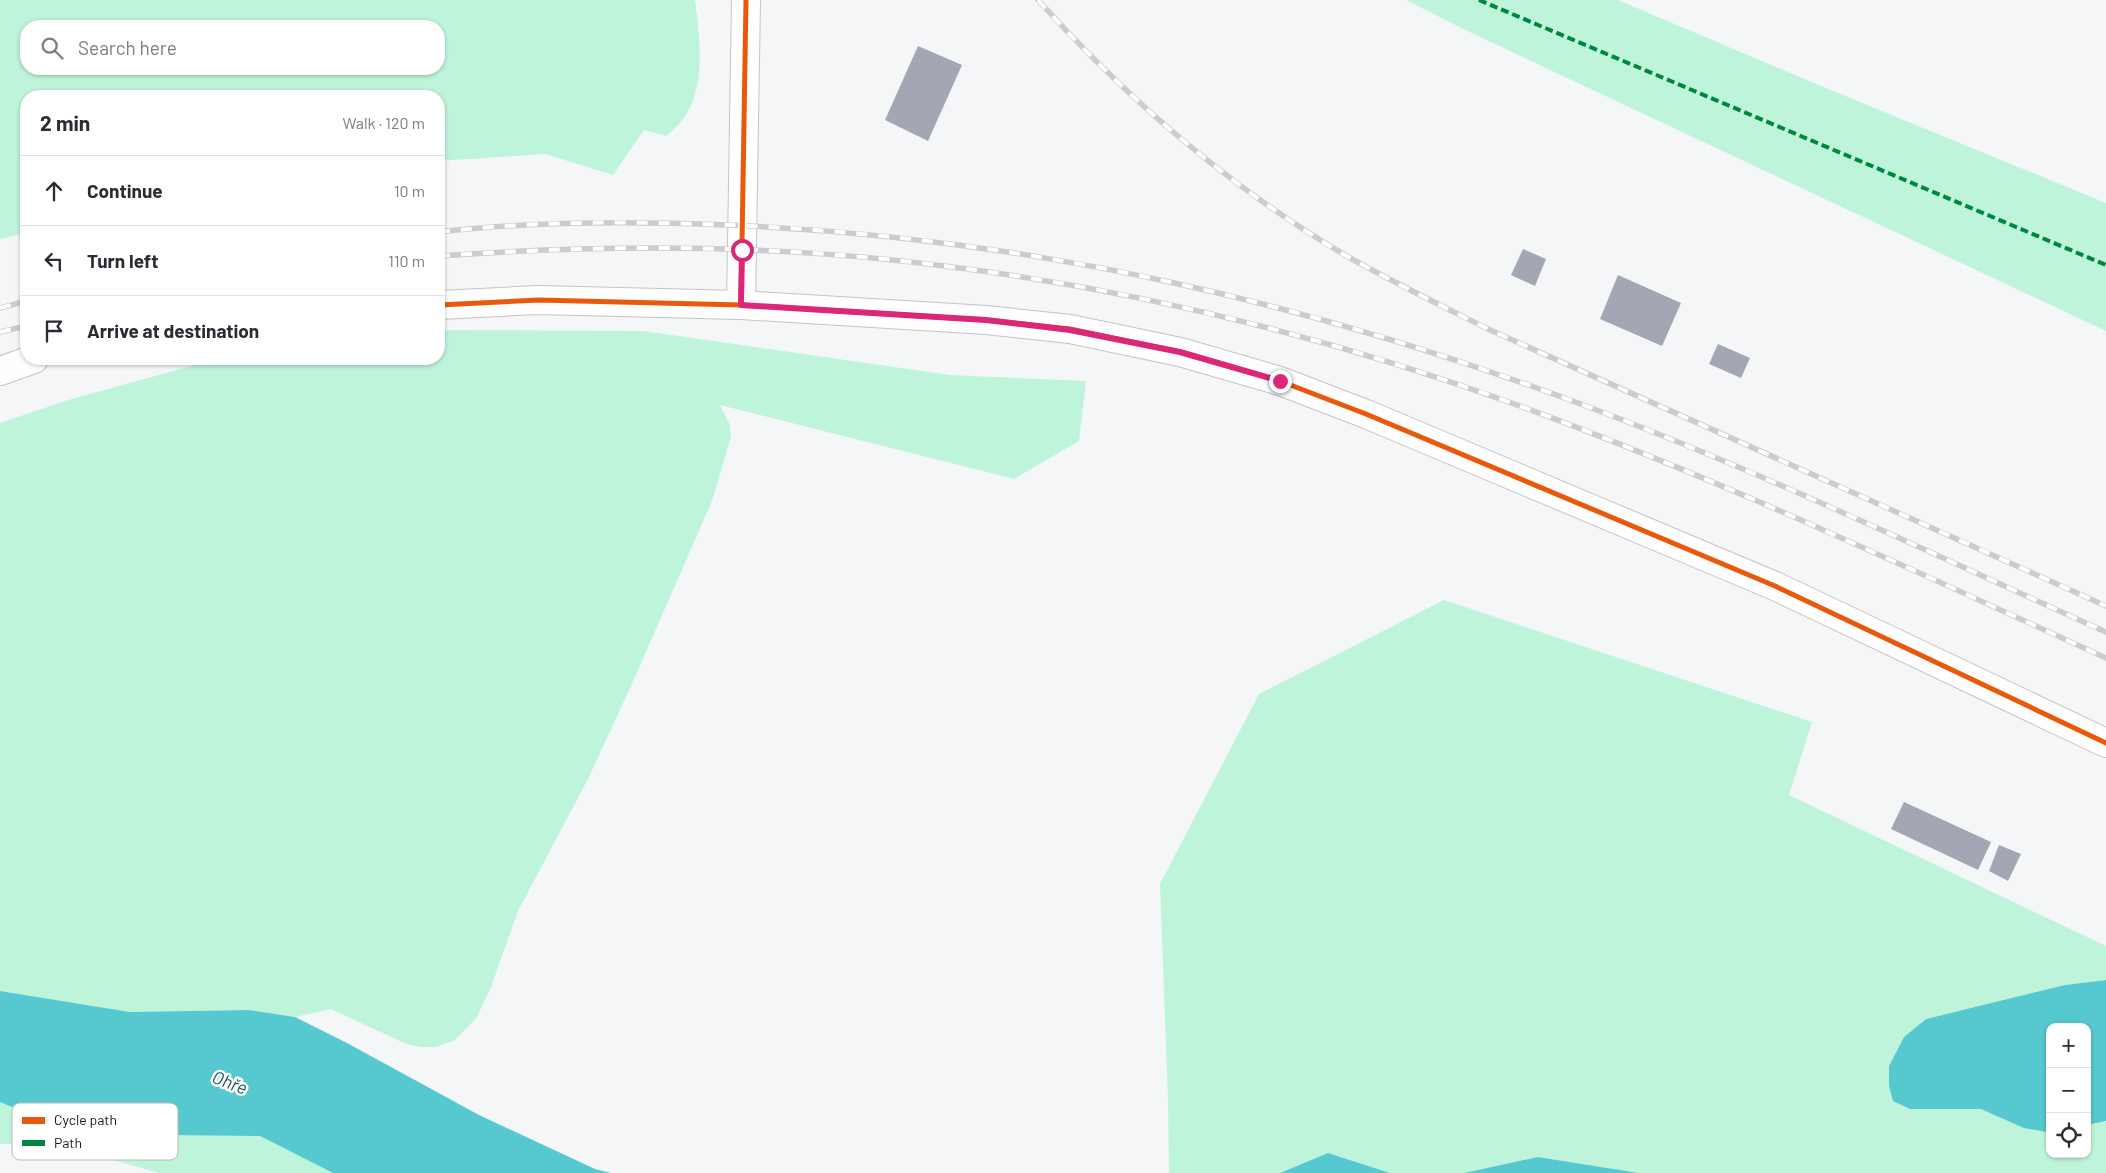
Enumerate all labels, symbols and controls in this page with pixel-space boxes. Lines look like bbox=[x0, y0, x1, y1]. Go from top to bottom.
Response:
search box bbox=[20, 20, 445, 75]
icon: search bbox=[38, 34, 66, 62]
text: Search here bbox=[78, 36, 177, 59]
text: 2 min bbox=[40, 110, 90, 135]
text: Walk · 120 m bbox=[342, 113, 425, 132]
icon: ahead bbox=[40, 177, 68, 205]
text: Continue bbox=[87, 179, 163, 202]
text: 10 m bbox=[394, 181, 425, 200]
route start bbox=[731, 239, 754, 262]
icon: left bbox=[40, 247, 68, 275]
text: Turn left bbox=[87, 249, 158, 272]
text: 110 m bbox=[388, 251, 425, 270]
icon: arrive bbox=[40, 317, 68, 345]
text: Arrive at destination bbox=[87, 319, 259, 342]
route end bbox=[1269, 370, 1292, 393]
map controls bbox=[2046, 1023, 2091, 1158]
button: + bbox=[2046, 1023, 2091, 1068]
water label: Ohře bbox=[209, 1065, 251, 1099]
button: − bbox=[2046, 1068, 2091, 1113]
legend bbox=[12, 1103, 178, 1160]
text: Cycle path bbox=[54, 1111, 117, 1128]
button: locate bbox=[2046, 1113, 2091, 1158]
text: Path bbox=[54, 1134, 82, 1151]

